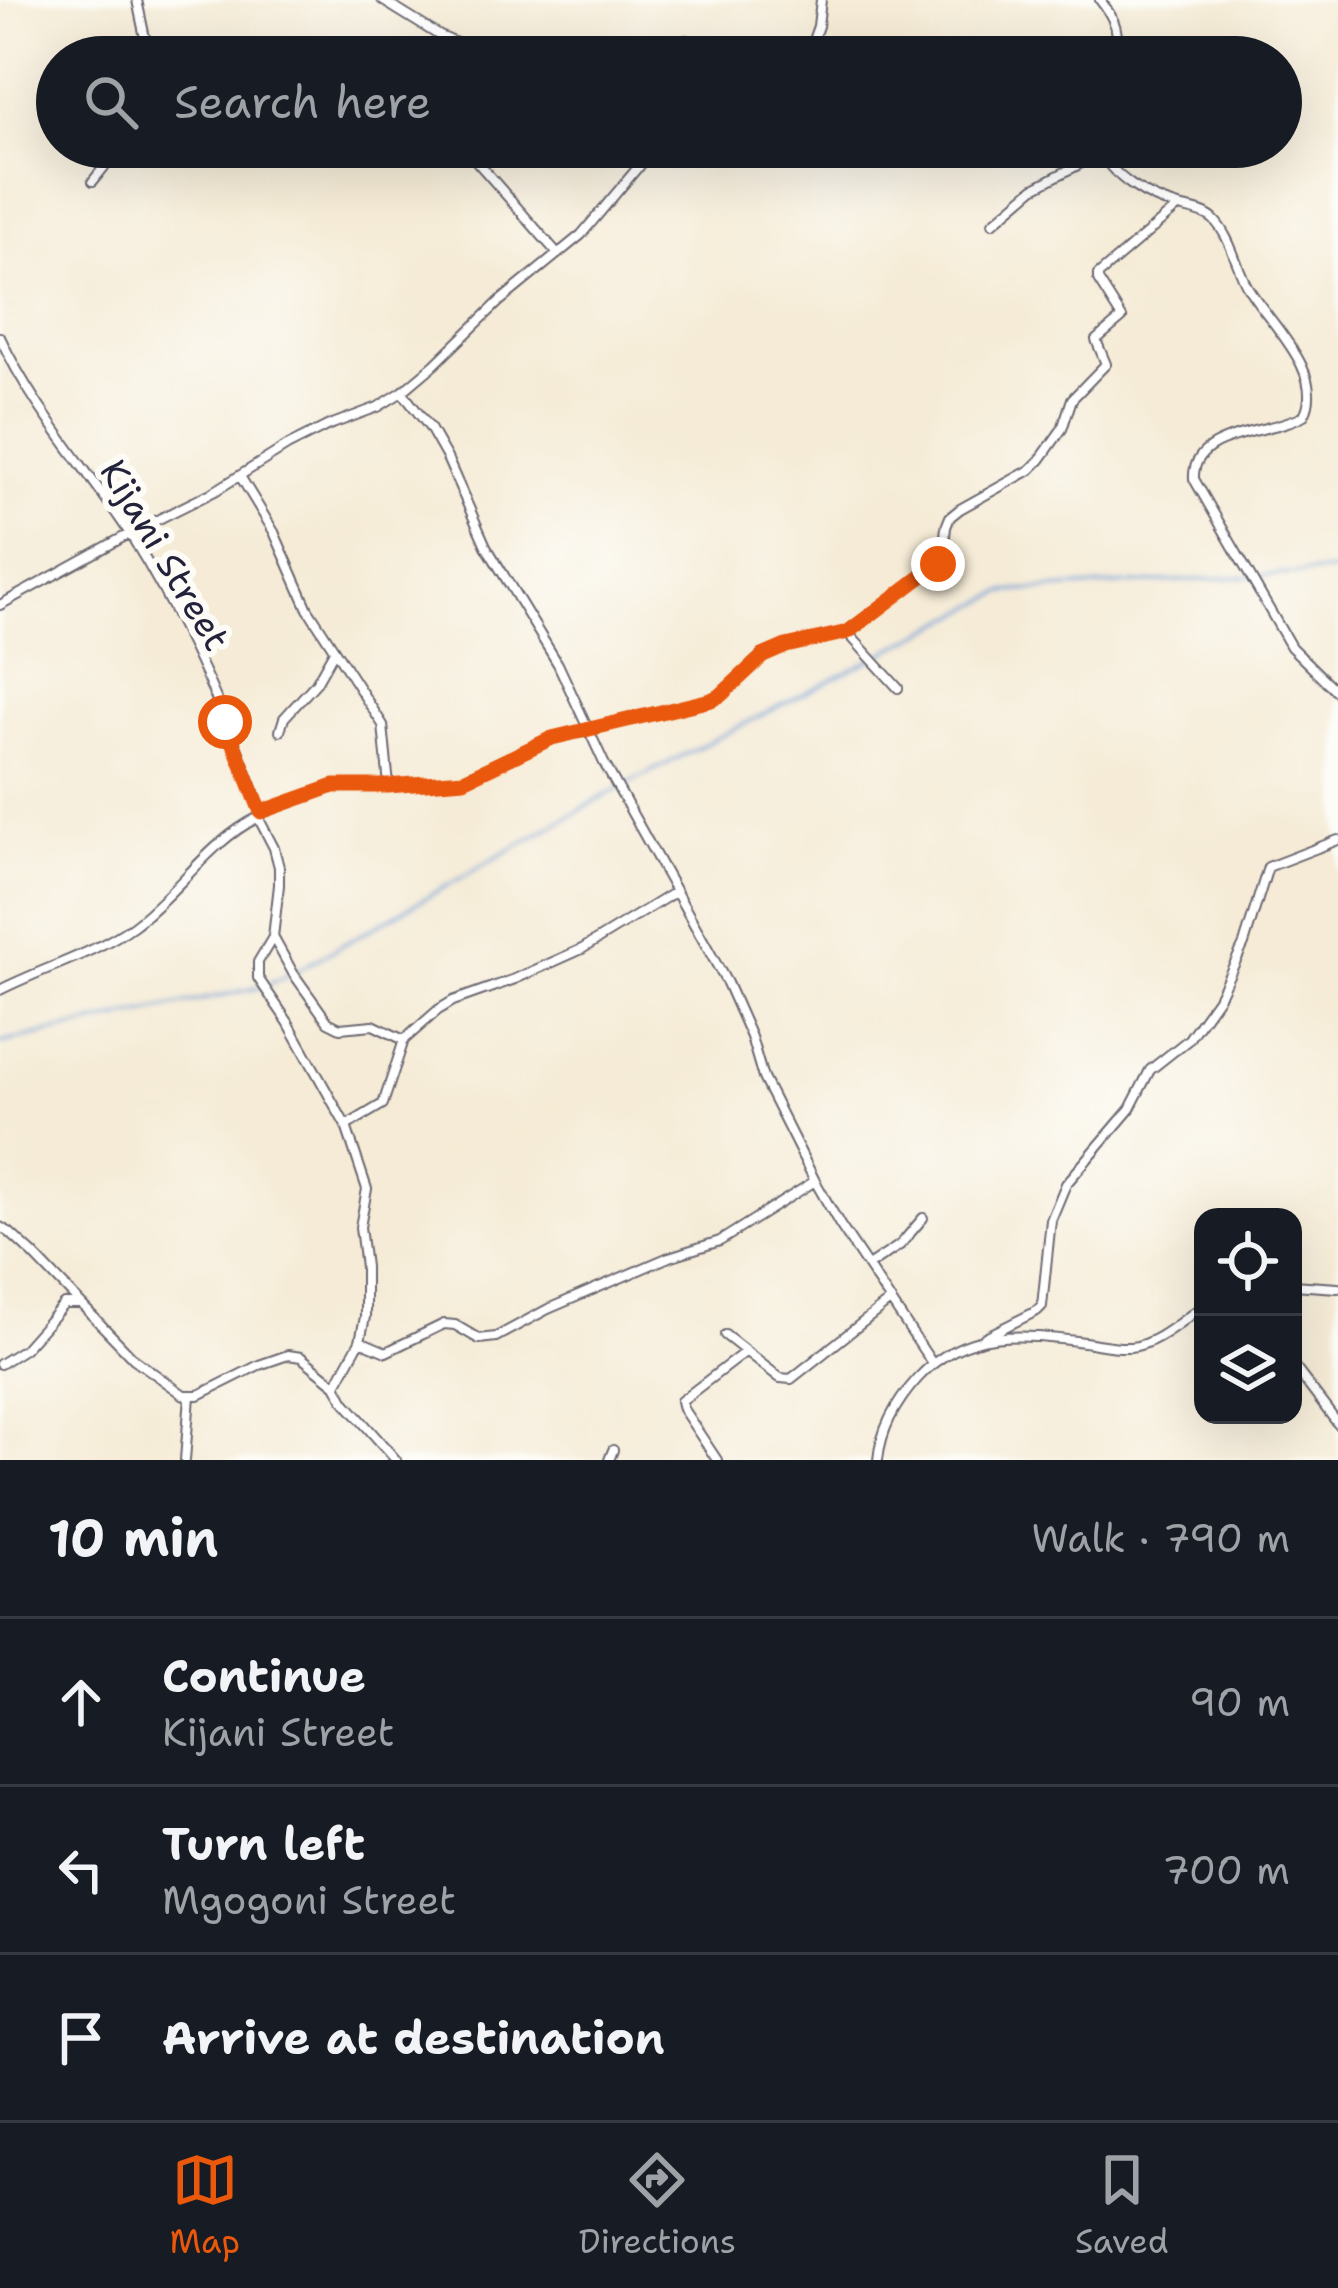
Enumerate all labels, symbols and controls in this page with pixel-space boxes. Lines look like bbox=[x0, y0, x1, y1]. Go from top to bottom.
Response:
search box bbox=[36, 36, 1302, 168]
icon: search bbox=[78, 69, 144, 135]
text: Search here bbox=[174, 72, 431, 132]
street label: Kijani Street bbox=[89, 450, 241, 660]
route end bbox=[911, 537, 965, 591]
route start bbox=[198, 695, 252, 749]
map controls bbox=[1194, 1208, 1302, 1424]
button: locate bbox=[1194, 1208, 1302, 1316]
button: layers bbox=[1194, 1316, 1302, 1424]
text: 10 min bbox=[48, 1504, 218, 1572]
text: Walk · 790 m bbox=[1031, 1512, 1290, 1564]
text: Continue bbox=[162, 1646, 366, 1706]
icon: ahead bbox=[48, 1669, 114, 1735]
text: 90 m bbox=[1189, 1676, 1290, 1728]
text: Kijani Street bbox=[162, 1706, 395, 1758]
text: Turn left bbox=[162, 1814, 365, 1874]
icon: left bbox=[48, 1837, 114, 1903]
text: 700 m bbox=[1162, 1844, 1290, 1896]
text: Mgogoni Street bbox=[162, 1874, 456, 1926]
icon: arrive bbox=[48, 2005, 114, 2071]
text: Arrive at destination bbox=[162, 2008, 665, 2068]
tab: Map bbox=[169, 2147, 240, 2264]
tab: Directions bbox=[579, 2147, 736, 2264]
tab: Saved bbox=[1075, 2147, 1169, 2264]

